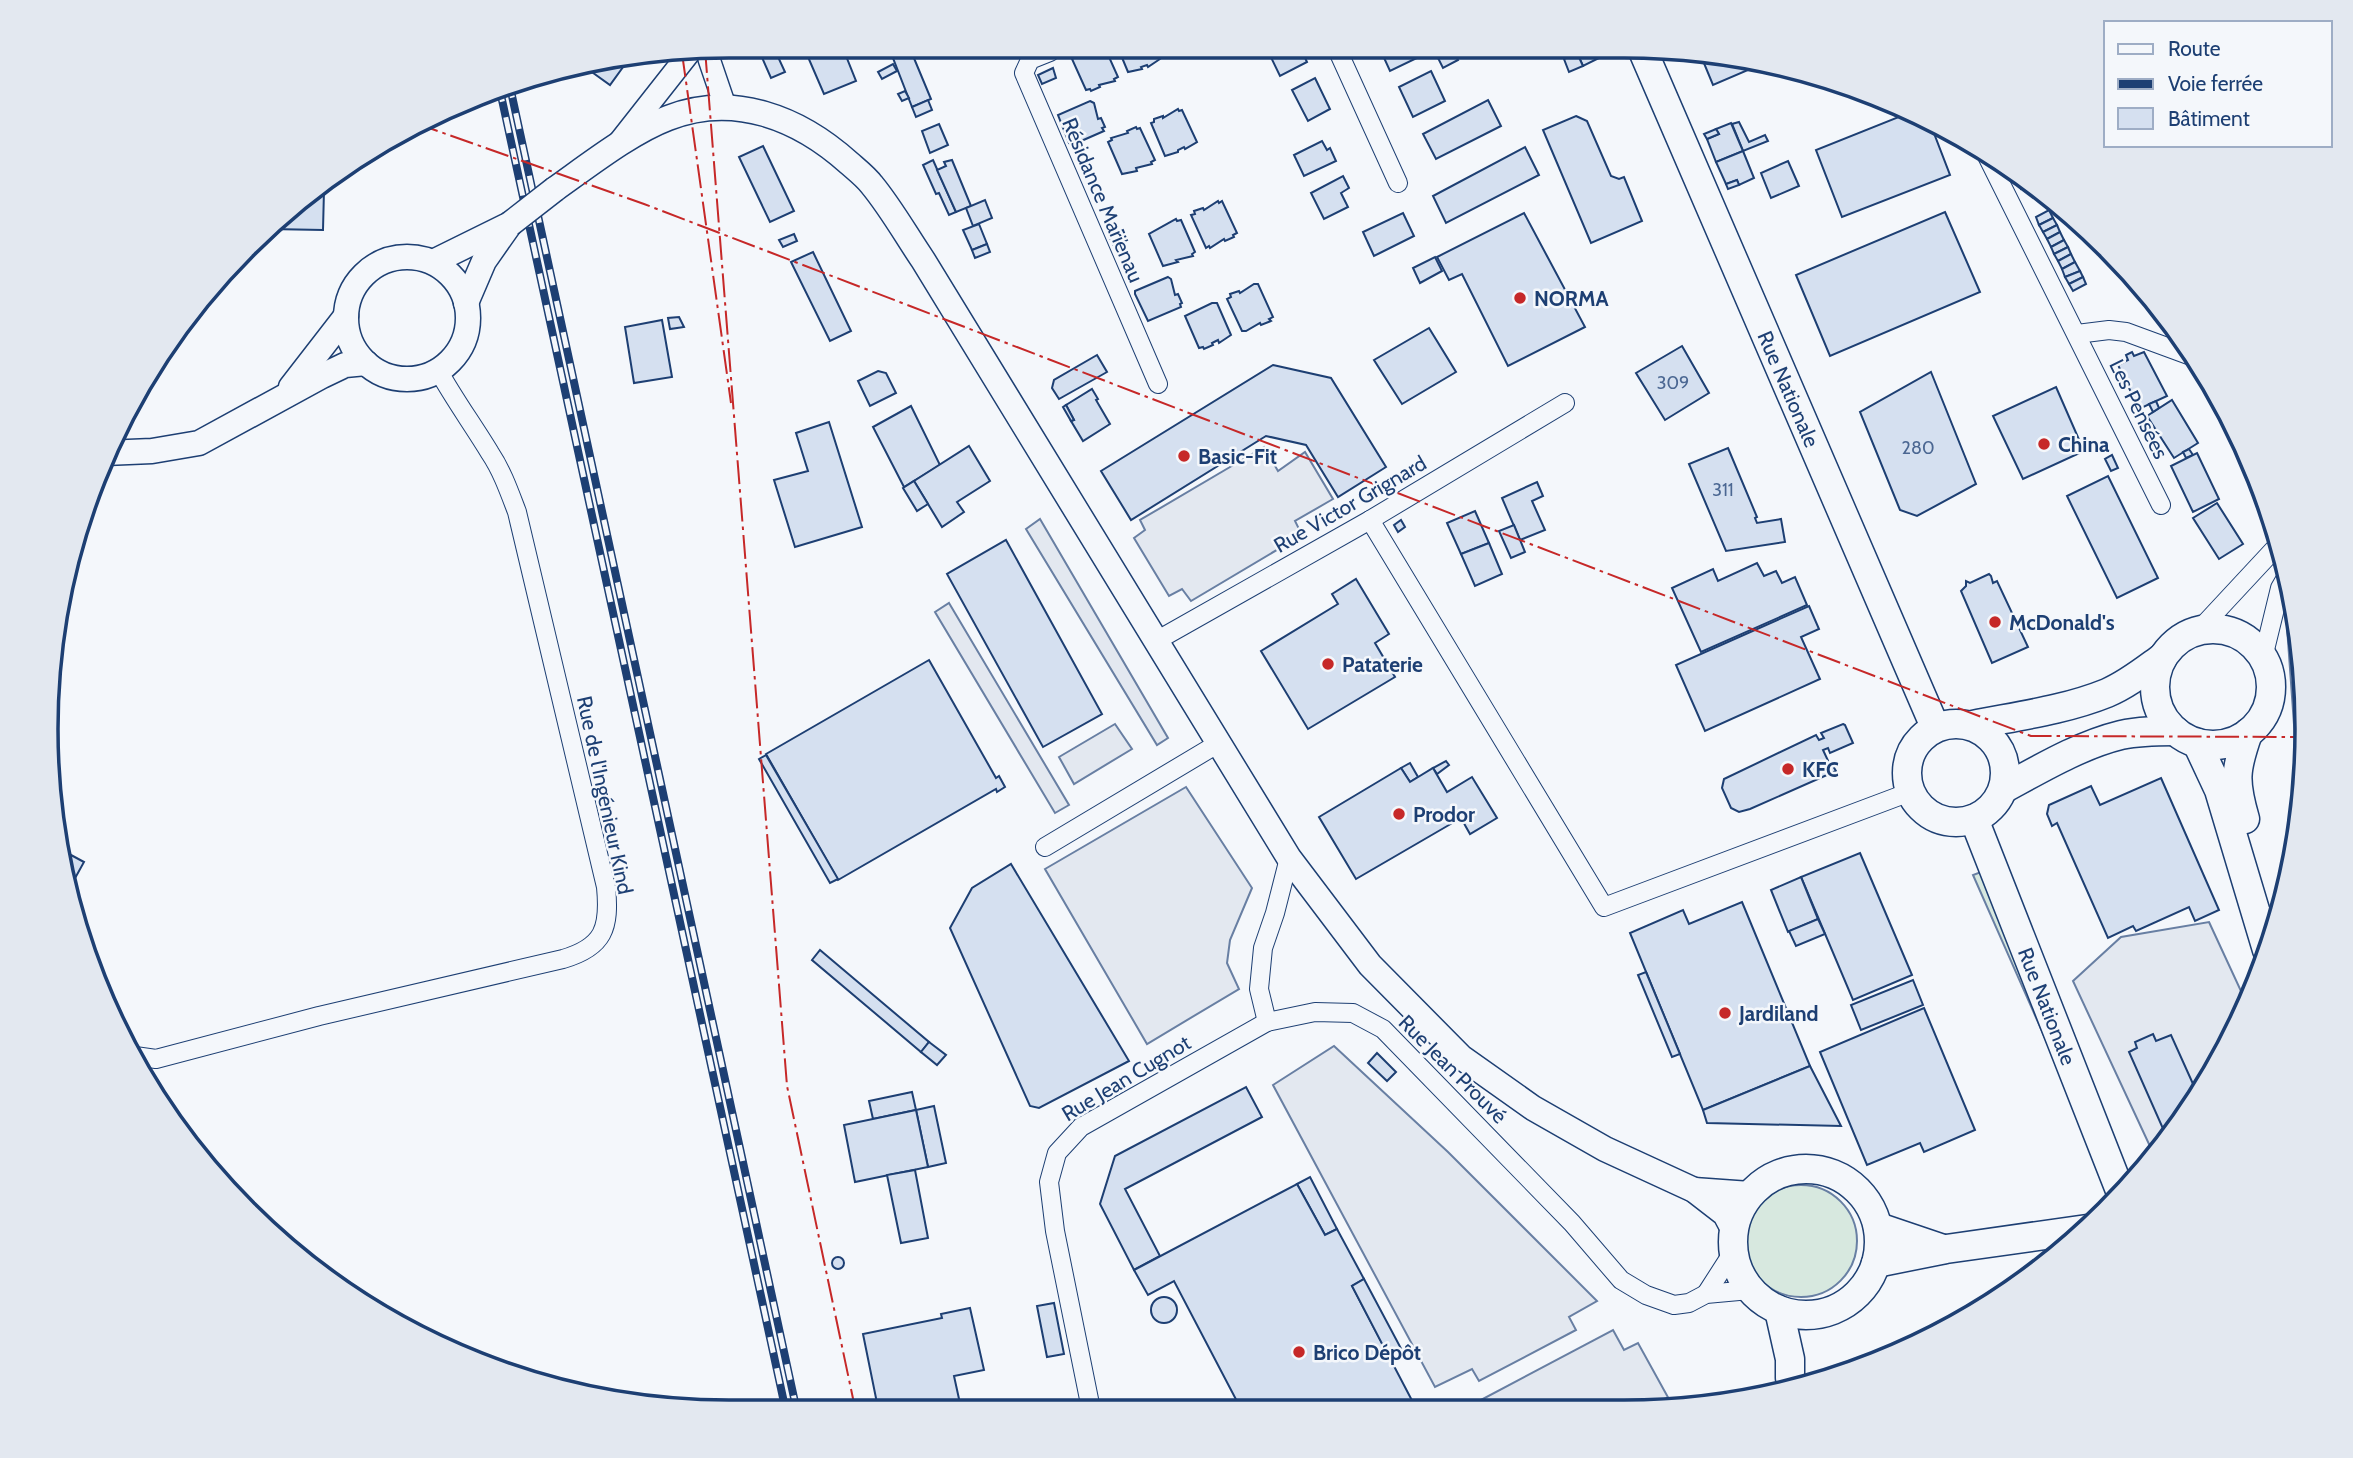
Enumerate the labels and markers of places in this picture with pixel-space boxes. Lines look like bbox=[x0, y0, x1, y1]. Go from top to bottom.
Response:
place label: NORMA bbox=[1534, 286, 1609, 311]
marker: NORMA bbox=[1512, 290, 1528, 306]
place label: China bbox=[2058, 432, 2110, 457]
marker: China bbox=[2036, 436, 2052, 452]
place label: Basic-Fit bbox=[1198, 444, 1277, 469]
marker: Basic-Fit bbox=[1176, 448, 1192, 464]
place label: McDonald's bbox=[2009, 610, 2115, 635]
marker: McDonald's bbox=[1987, 614, 2003, 630]
place label: Pataterie bbox=[1342, 652, 1423, 677]
marker: Pataterie bbox=[1320, 656, 1336, 672]
place label: KFC bbox=[1802, 757, 1839, 782]
marker: KFC bbox=[1780, 761, 1796, 777]
place label: Prodor bbox=[1413, 802, 1475, 827]
marker: Prodor bbox=[1391, 806, 1407, 822]
place label: Jardiland bbox=[1738, 1001, 1819, 1026]
marker: Jardiland bbox=[1717, 1005, 1733, 1021]
place label: Brico Dépôt bbox=[1313, 1340, 1421, 1365]
marker: Brico Dépôt bbox=[1291, 1344, 1307, 1360]

